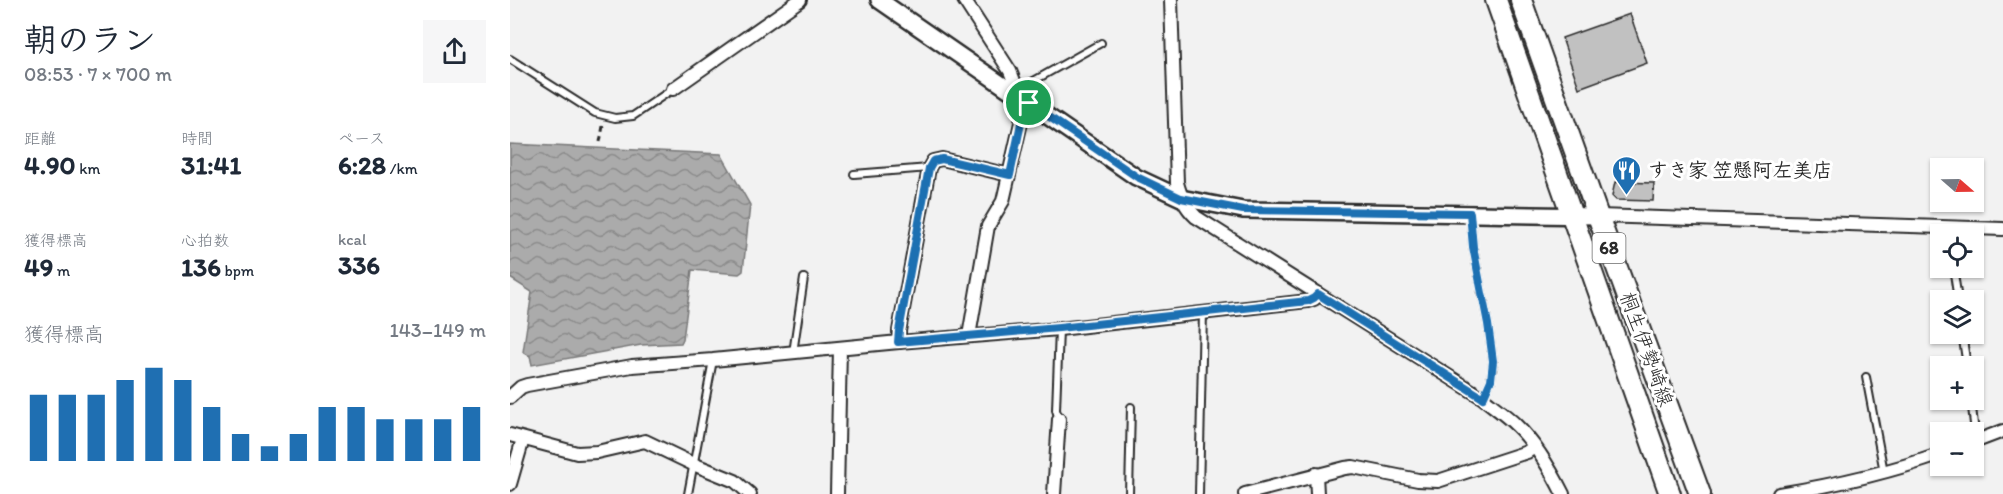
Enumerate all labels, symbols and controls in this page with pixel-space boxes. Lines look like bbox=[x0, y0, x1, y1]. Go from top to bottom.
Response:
text: 朝のラン bbox=[24, 20, 156, 59]
button: share bbox=[423, 20, 486, 83]
text: 08:53 · 7 × 700 m bbox=[24, 62, 172, 86]
pin bbox=[1003, 77, 1054, 128]
icon: arrive bbox=[1012, 86, 1045, 119]
text: 距離 bbox=[24, 129, 56, 148]
text: 時間 bbox=[181, 129, 213, 148]
text: ペース bbox=[338, 129, 385, 148]
text: 4.90 bbox=[24, 149, 76, 181]
text: 31:41 bbox=[181, 149, 241, 181]
text: 6:28 bbox=[338, 149, 386, 181]
restaurant icon: すき家 笠懸阿左美店 bbox=[1611, 154, 1643, 196]
place label: すき家 笠懸阿左美店 bbox=[1648, 158, 1833, 182]
north arrow bbox=[1930, 158, 1984, 212]
map controls bbox=[1930, 158, 1984, 476]
text: km bbox=[76, 159, 100, 178]
text: /km bbox=[386, 159, 418, 178]
button: locate bbox=[1930, 224, 1984, 278]
text: kcal bbox=[338, 230, 366, 249]
text: 獲得標高 bbox=[24, 231, 88, 250]
text: 心拍数 bbox=[181, 231, 229, 250]
road number: 68 bbox=[1592, 233, 1626, 263]
text: 336 bbox=[338, 249, 380, 281]
text: 49 bbox=[24, 251, 53, 283]
text: 136 bbox=[181, 251, 221, 283]
text: m bbox=[53, 261, 70, 280]
text: bpm bbox=[221, 261, 254, 280]
street label: 桐生伊勢崎線 bbox=[1615, 289, 1679, 409]
button: layers bbox=[1930, 290, 1984, 344]
text: 143–149 m bbox=[390, 318, 486, 342]
text: 獲得標高 bbox=[24, 322, 104, 346]
button: + bbox=[1930, 356, 1984, 410]
button: − bbox=[1930, 422, 1984, 476]

